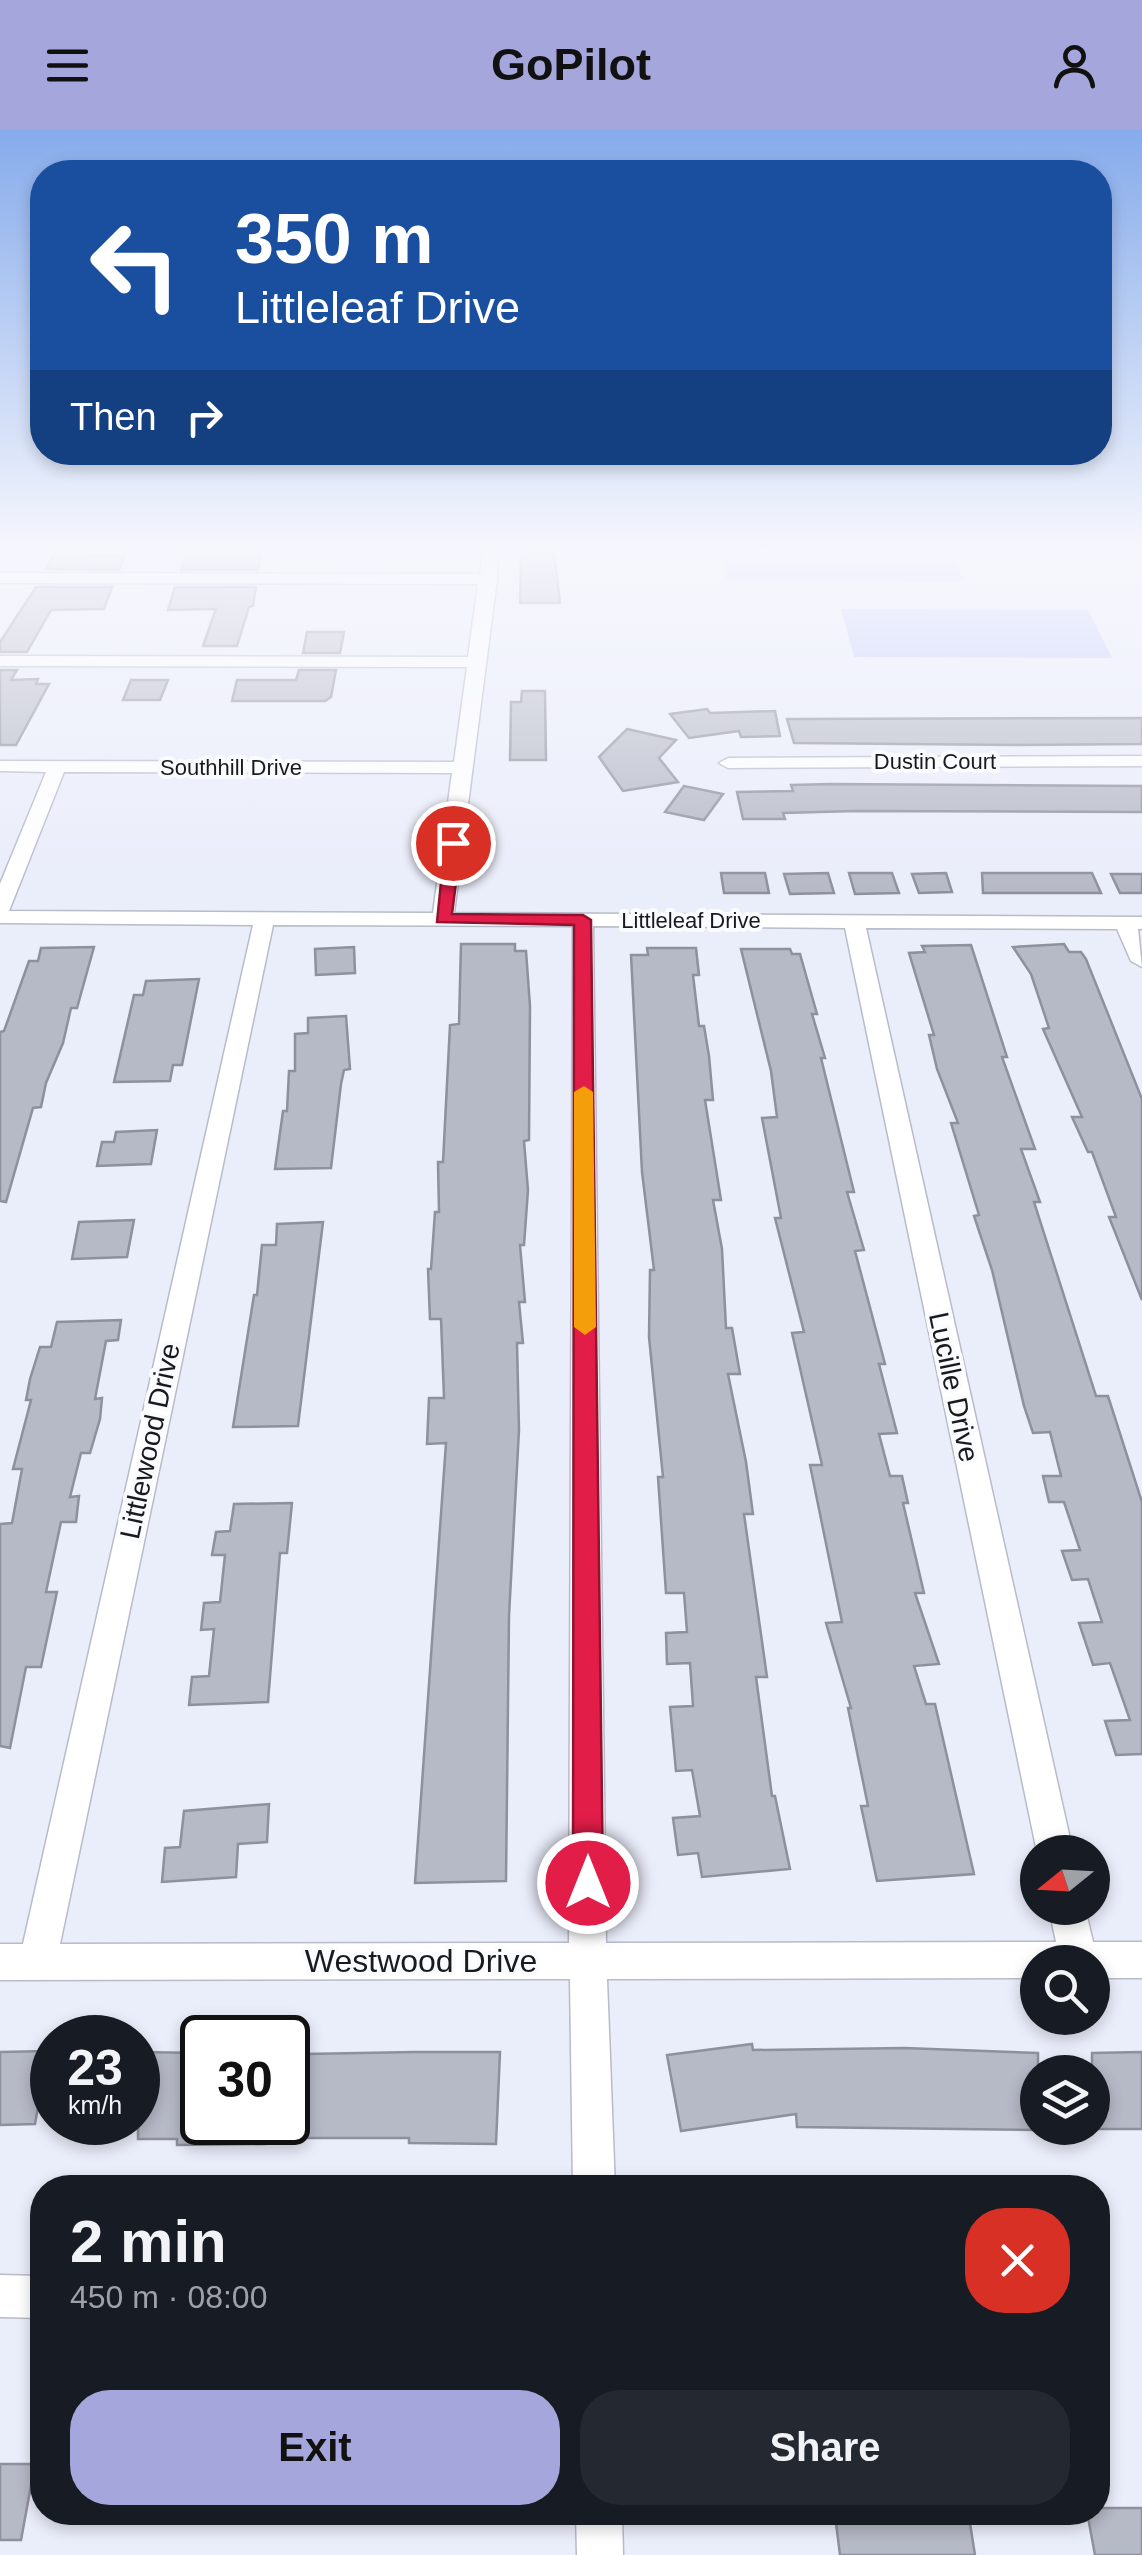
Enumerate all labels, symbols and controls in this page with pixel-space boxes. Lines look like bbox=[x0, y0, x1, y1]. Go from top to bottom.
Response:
icon: menu bbox=[40, 38, 95, 93]
icon: person bbox=[1047, 38, 1102, 93]
text: GoPilot bbox=[491, 39, 651, 90]
icon: left bbox=[70, 200, 200, 330]
text: 350 m bbox=[235, 200, 433, 278]
text: Littleleaf Drive bbox=[235, 282, 520, 333]
icon: right bbox=[177, 390, 232, 445]
text: Then bbox=[70, 396, 157, 438]
street label: Dustin Court bbox=[874, 749, 996, 774]
street label: Southhill Drive bbox=[160, 755, 302, 780]
pin bbox=[411, 801, 496, 886]
icon: arrive bbox=[426, 816, 481, 871]
street label: Littleleaf Drive bbox=[621, 908, 761, 933]
street label: Lucille Drive bbox=[923, 1309, 985, 1465]
street label: Littlewood Drive bbox=[114, 1340, 186, 1542]
position arrow bbox=[536, 1831, 640, 1935]
north arrow bbox=[1020, 1835, 1110, 1925]
map controls bbox=[1020, 1835, 1110, 2145]
street label: Westwood Drive bbox=[305, 1943, 537, 1979]
button: search bbox=[1020, 1945, 1110, 2035]
speed limit sign: 30 bbox=[180, 2015, 310, 2145]
text: 23 bbox=[67, 2040, 123, 2096]
button: layers bbox=[1020, 2055, 1110, 2145]
text: km/h bbox=[68, 2091, 122, 2119]
text: 2 min bbox=[70, 2208, 227, 2275]
button: close bbox=[965, 2208, 1070, 2313]
text: 450 m · 08:00 bbox=[70, 2279, 267, 2315]
button: Exit bbox=[70, 2390, 560, 2505]
button: Share bbox=[580, 2390, 1070, 2505]

